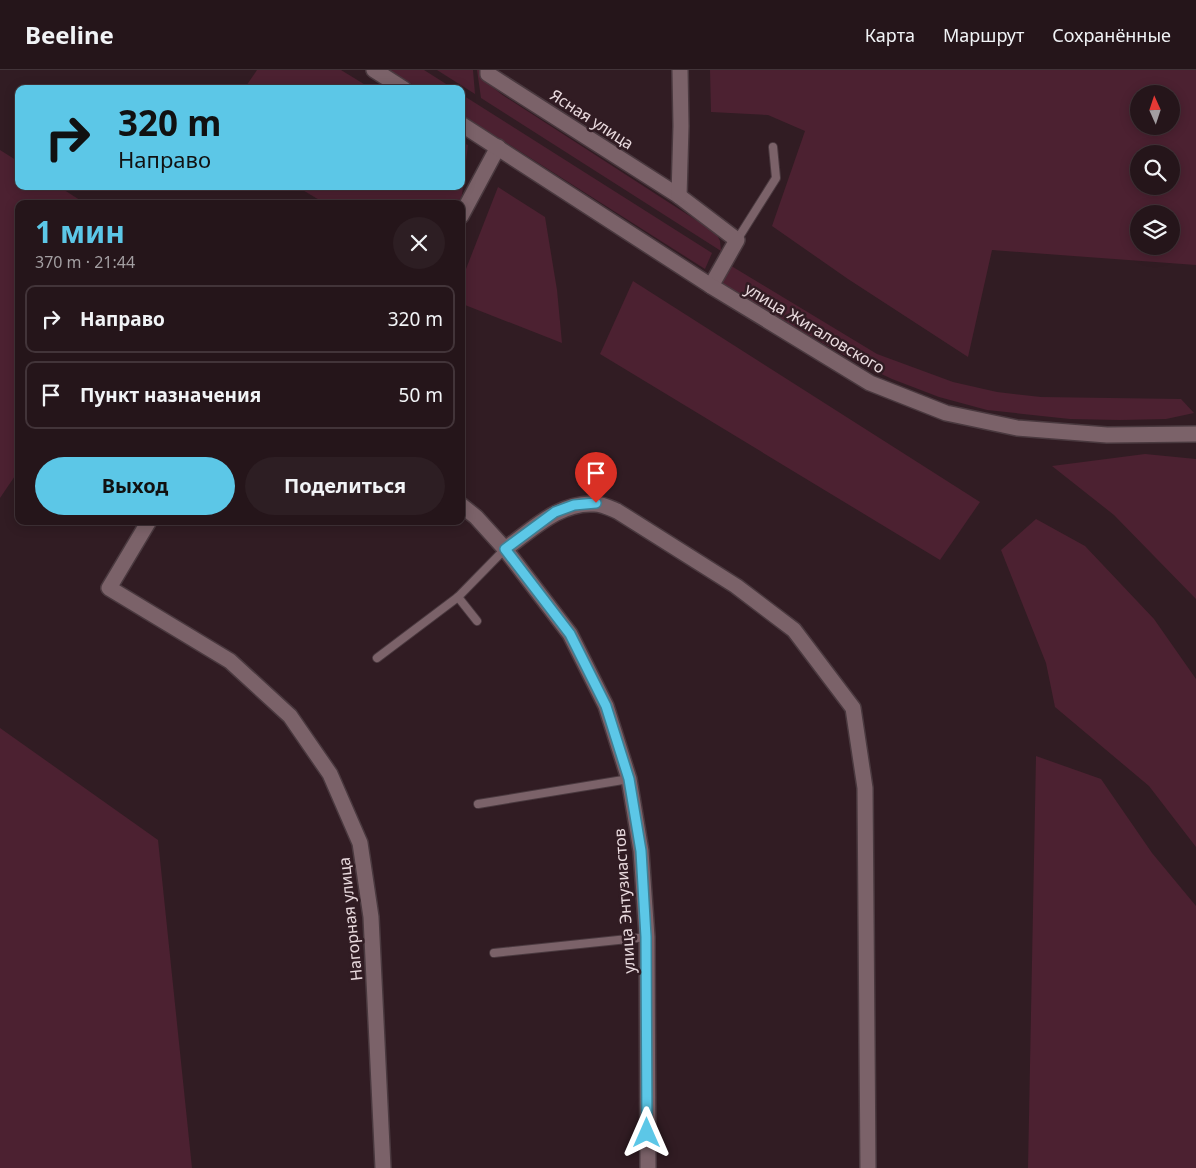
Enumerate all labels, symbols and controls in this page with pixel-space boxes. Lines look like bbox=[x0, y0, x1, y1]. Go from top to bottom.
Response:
text: Beeline bbox=[25, 18, 114, 51]
text: Карта bbox=[865, 23, 915, 47]
text: Маршрут bbox=[943, 23, 1024, 47]
text: Сохранённые bbox=[1052, 23, 1171, 47]
street label: Ясная улица bbox=[546, 84, 638, 154]
north arrow bbox=[1130, 85, 1180, 135]
map controls bbox=[1130, 85, 1180, 255]
text: 320 m bbox=[118, 99, 221, 146]
icon: right bbox=[35, 105, 100, 170]
text: Направо bbox=[118, 144, 211, 174]
button: search bbox=[1130, 145, 1180, 195]
button: layers bbox=[1130, 205, 1180, 255]
text: 1 мин bbox=[35, 211, 125, 252]
button: close bbox=[393, 217, 445, 269]
text: 370 m · 21:44 bbox=[35, 251, 135, 273]
street label: улица Жигаловского bbox=[741, 277, 889, 379]
icon: right bbox=[37, 305, 65, 333]
text: Направо bbox=[80, 306, 165, 332]
text: 320 m bbox=[388, 306, 443, 332]
icon: arrive bbox=[37, 381, 65, 409]
text: Пункт назначения bbox=[80, 382, 261, 408]
text: 50 m bbox=[399, 382, 443, 408]
pin bbox=[575, 452, 617, 503]
button: Выход bbox=[35, 457, 235, 515]
button: Поделиться bbox=[245, 457, 445, 515]
icon: arrive bbox=[582, 459, 610, 487]
street label: улица Энтузиастов bbox=[608, 828, 640, 974]
street label: Нагорная улица bbox=[333, 856, 367, 982]
position arrow bbox=[620, 1106, 672, 1158]

